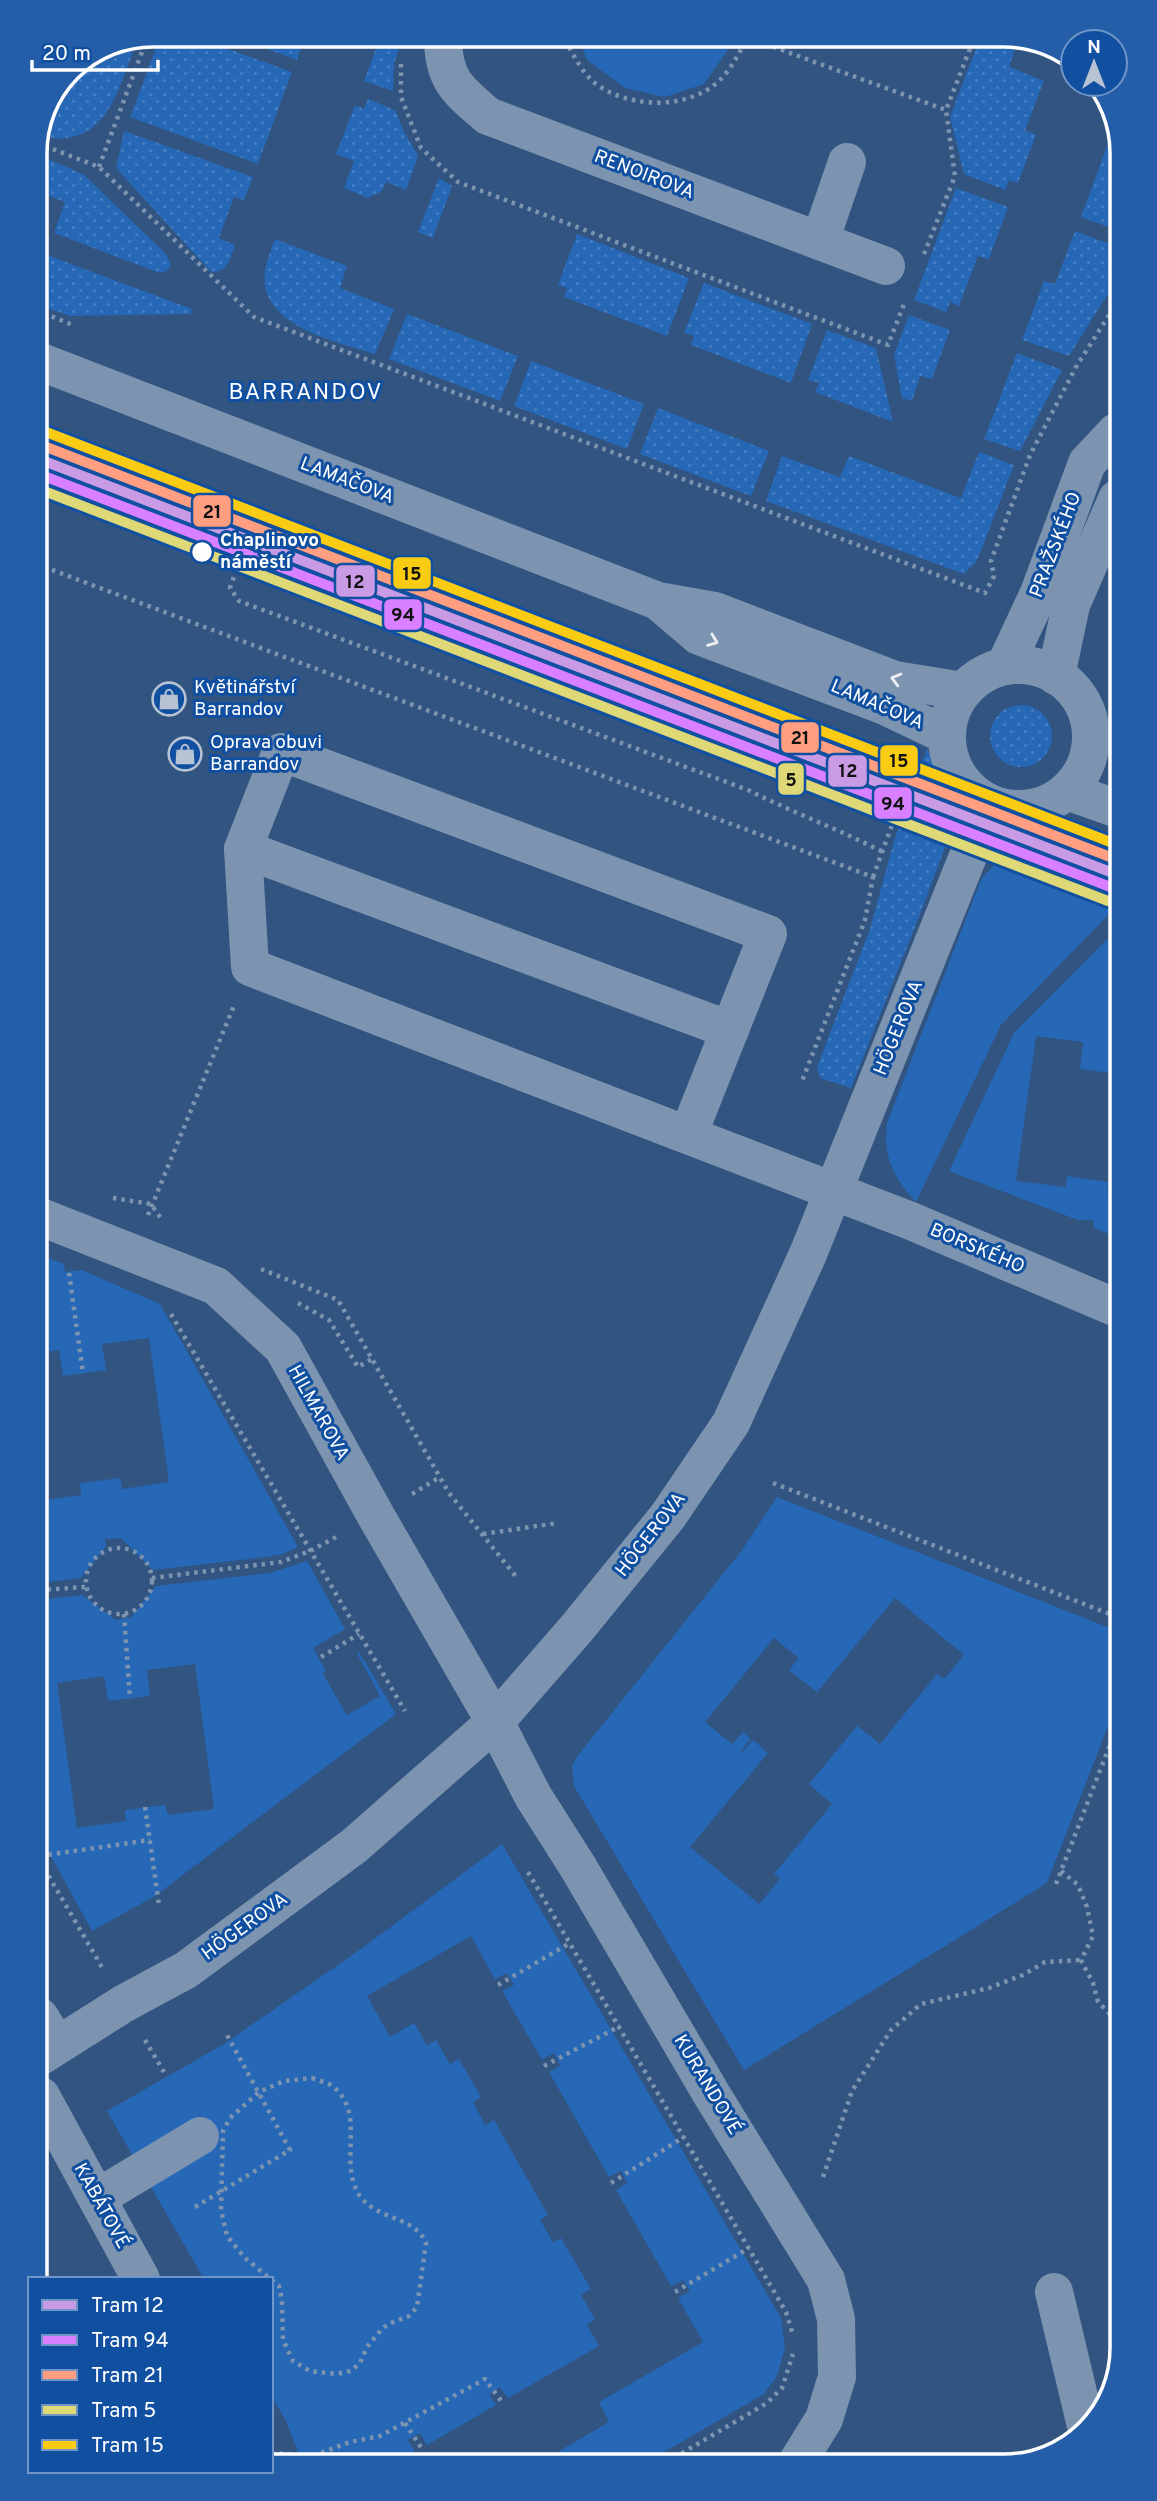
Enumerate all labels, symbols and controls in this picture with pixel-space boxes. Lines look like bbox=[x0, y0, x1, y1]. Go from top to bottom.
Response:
scale bar bbox=[32, 28, 158, 72]
north arrow bbox=[1059, 28, 1129, 98]
text: N bbox=[1087, 36, 1101, 60]
text: 20 m bbox=[42, 41, 91, 68]
street label: RENOIROVA bbox=[590, 145, 698, 205]
district label: BARRANDOV bbox=[228, 379, 384, 408]
street label: LAMAČOVA bbox=[297, 451, 398, 510]
street label: PRAŽSKÉHO bbox=[1024, 488, 1087, 601]
line badge: 21 bbox=[192, 494, 232, 528]
text: 21 bbox=[202, 501, 222, 525]
place label: Chaplinovo náměstí bbox=[220, 529, 319, 575]
marker: Chaplinovo náměstí bbox=[190, 540, 214, 564]
line badge: 15 bbox=[392, 556, 432, 590]
text: 15 bbox=[402, 563, 422, 587]
line badge: 12 bbox=[335, 564, 376, 598]
text: 12 bbox=[345, 571, 365, 595]
line badge: 94 bbox=[383, 598, 423, 631]
text: 94 bbox=[391, 604, 415, 628]
one-way arrow bbox=[706, 632, 718, 646]
one-way arrow bbox=[890, 673, 902, 687]
street label: LAMAČOVA bbox=[827, 674, 928, 735]
place label: Květinářství Barrandov bbox=[194, 676, 298, 722]
shop icon: Květinářství Barrandov bbox=[150, 680, 188, 718]
line badge: 21 bbox=[780, 721, 820, 754]
text: 21 bbox=[790, 727, 810, 751]
place label: Oprava obuvi Barrandov bbox=[210, 731, 322, 777]
shop icon: Oprava obuvi Barrandov bbox=[166, 735, 204, 773]
line badge: 15 bbox=[879, 744, 919, 777]
text: 15 bbox=[889, 750, 909, 774]
line badge: 12 bbox=[827, 754, 868, 788]
text: 12 bbox=[838, 760, 858, 784]
line badge: 5 bbox=[777, 762, 805, 796]
text: 5 bbox=[785, 769, 797, 793]
line badge: 94 bbox=[873, 786, 913, 820]
text: 94 bbox=[881, 793, 905, 817]
street label: HÖGEROVA bbox=[868, 976, 929, 1079]
street label: BORSKÉHO bbox=[926, 1217, 1028, 1280]
street label: HILMAROVA bbox=[282, 1361, 354, 1465]
street label: HÖGEROVA bbox=[610, 1487, 691, 1582]
street label: HÖGEROVA bbox=[197, 1887, 293, 1966]
street label: KURANDOVÉ bbox=[668, 2030, 747, 2139]
street label: KABÁTOVÉ bbox=[68, 2159, 135, 2253]
legend bbox=[28, 2277, 273, 2473]
text: Tram 12 bbox=[91, 2293, 164, 2320]
text: Tram 94 bbox=[91, 2328, 169, 2355]
text: Tram 21 bbox=[91, 2363, 164, 2390]
text: Tram 5 bbox=[91, 2398, 156, 2425]
text: Tram 15 bbox=[91, 2433, 164, 2460]

